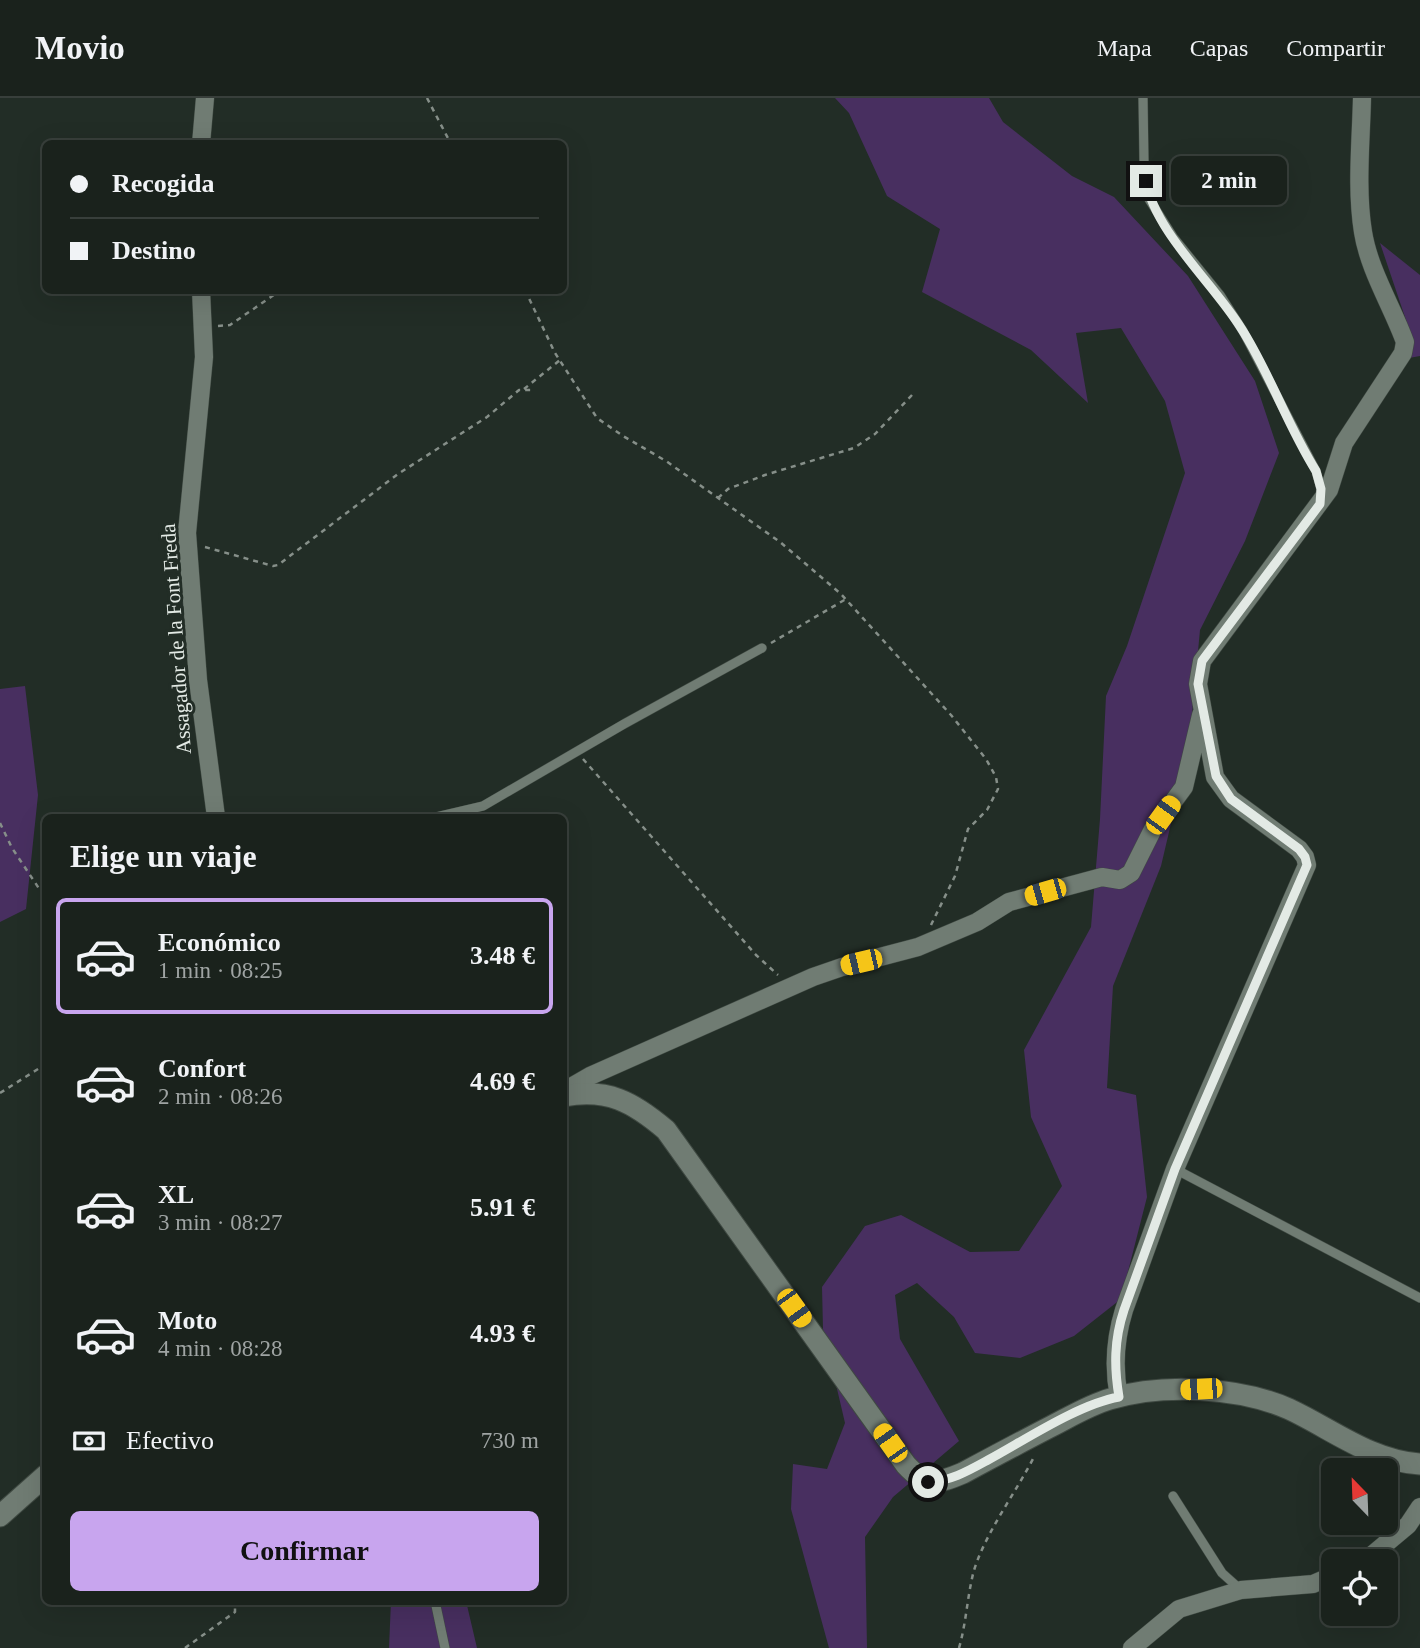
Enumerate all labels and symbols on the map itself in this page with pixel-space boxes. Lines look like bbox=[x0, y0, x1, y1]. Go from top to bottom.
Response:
callout: 2 min bbox=[1170, 156, 1286, 206]
route end bbox=[1130, 165, 1162, 197]
street label: Assagador de la Font Freda bbox=[156, 522, 196, 755]
car bbox=[1143, 792, 1184, 838]
car bbox=[1022, 876, 1069, 908]
car bbox=[839, 947, 884, 977]
car bbox=[774, 1285, 815, 1331]
car bbox=[1180, 1377, 1223, 1401]
car bbox=[870, 1420, 911, 1466]
north arrow bbox=[1321, 1458, 1398, 1535]
route start bbox=[912, 1466, 944, 1498]

